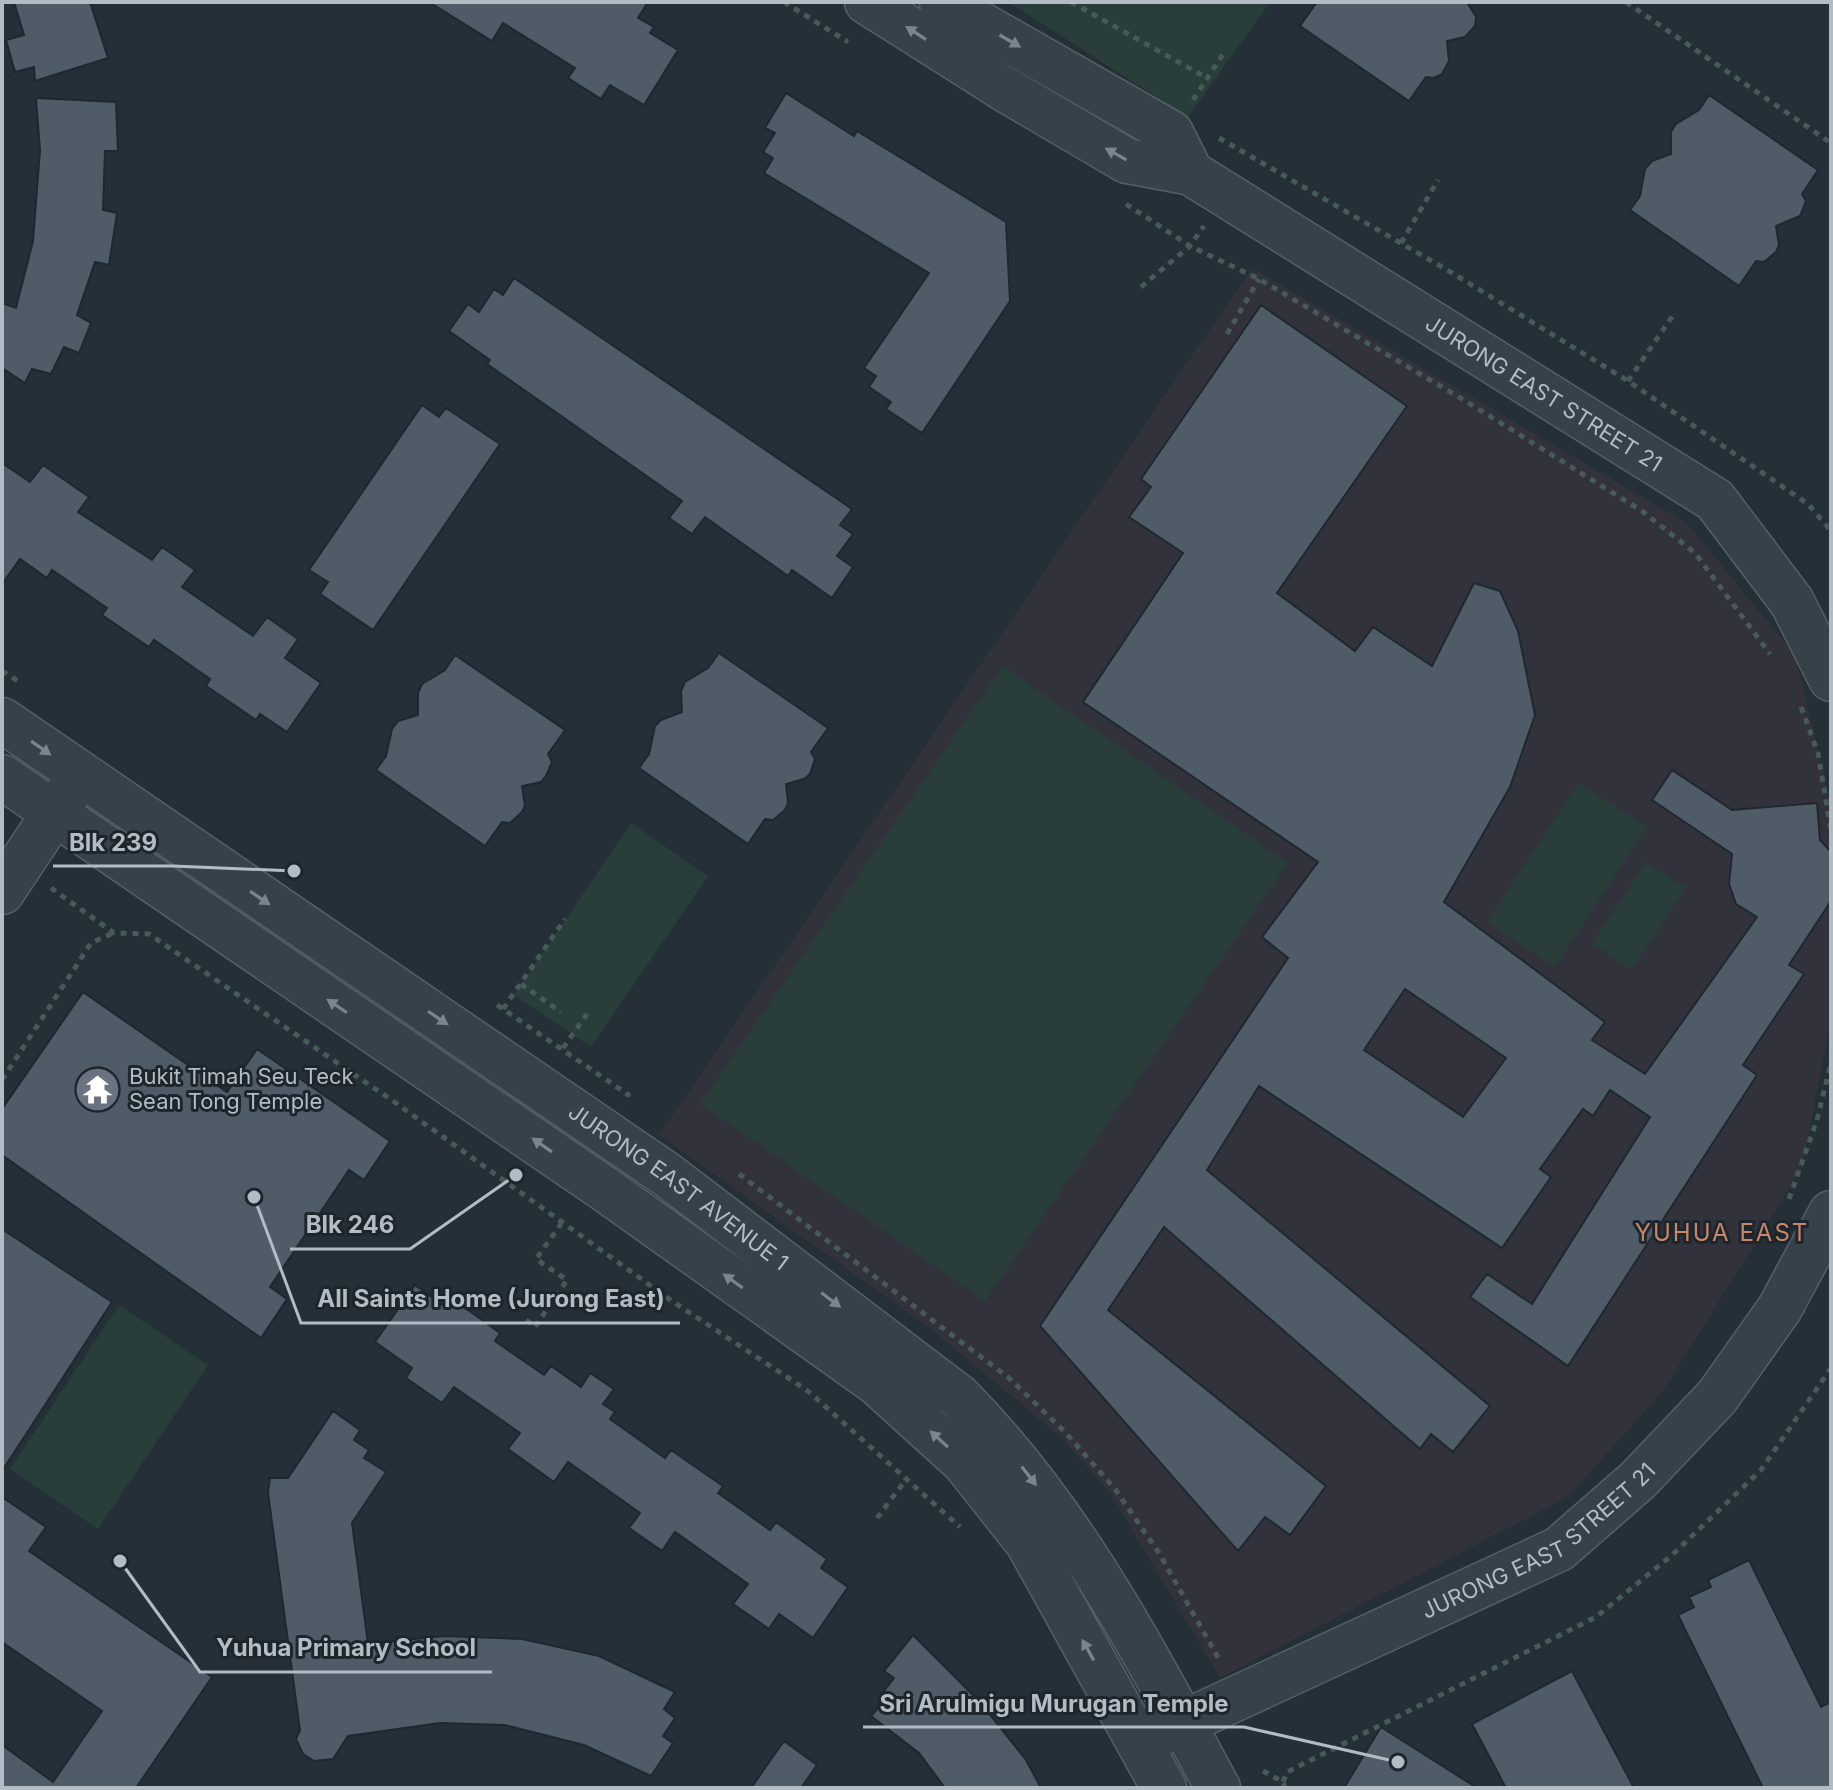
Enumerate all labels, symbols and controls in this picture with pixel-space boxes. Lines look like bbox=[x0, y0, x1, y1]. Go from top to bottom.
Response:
one-way arrow bbox=[905, 27, 927, 41]
one-way arrow bbox=[998, 34, 1021, 48]
one-way arrow bbox=[1105, 147, 1128, 161]
street label: JURONG EAST STREET 21 bbox=[1421, 310, 1667, 477]
one-way arrow bbox=[30, 740, 52, 756]
callout: Blk 239 bbox=[53, 818, 173, 866]
text: Blk 239 bbox=[69, 828, 157, 857]
one-way arrow bbox=[250, 890, 271, 905]
one-way arrow bbox=[326, 999, 347, 1014]
one-way arrow bbox=[428, 1010, 449, 1025]
place label: Bukit Timah Seu Teck Sean Tong Temple bbox=[129, 1063, 354, 1114]
temple icon: Bukit Timah Seu Teck Sean Tong Temple bbox=[74, 1065, 122, 1113]
street label: JURONG EAST AVENUE 1 bbox=[564, 1098, 794, 1275]
one-way arrow bbox=[532, 1138, 553, 1153]
callout: Blk 246 bbox=[290, 1201, 410, 1249]
text: Blk 246 bbox=[306, 1210, 394, 1239]
district label: YUHUA EAST bbox=[1635, 1218, 1809, 1247]
one-way arrow bbox=[723, 1274, 744, 1289]
callout: All Saints Home (Jurong East) bbox=[301, 1275, 680, 1323]
text: All Saints Home (Jurong East) bbox=[317, 1284, 665, 1313]
one-way arrow bbox=[821, 1292, 842, 1308]
one-way arrow bbox=[930, 1431, 949, 1449]
street label: JURONG EAST STREET 21 bbox=[1418, 1457, 1661, 1624]
one-way arrow bbox=[1020, 1466, 1037, 1487]
callout: Yuhua Primary School bbox=[200, 1624, 492, 1672]
text: Yuhua Primary School bbox=[216, 1633, 476, 1662]
one-way arrow bbox=[1081, 1639, 1095, 1661]
callout: Sri Arulmigu Murugan Temple bbox=[863, 1679, 1244, 1727]
text: Sri Arulmigu Murugan Temple bbox=[879, 1689, 1229, 1718]

